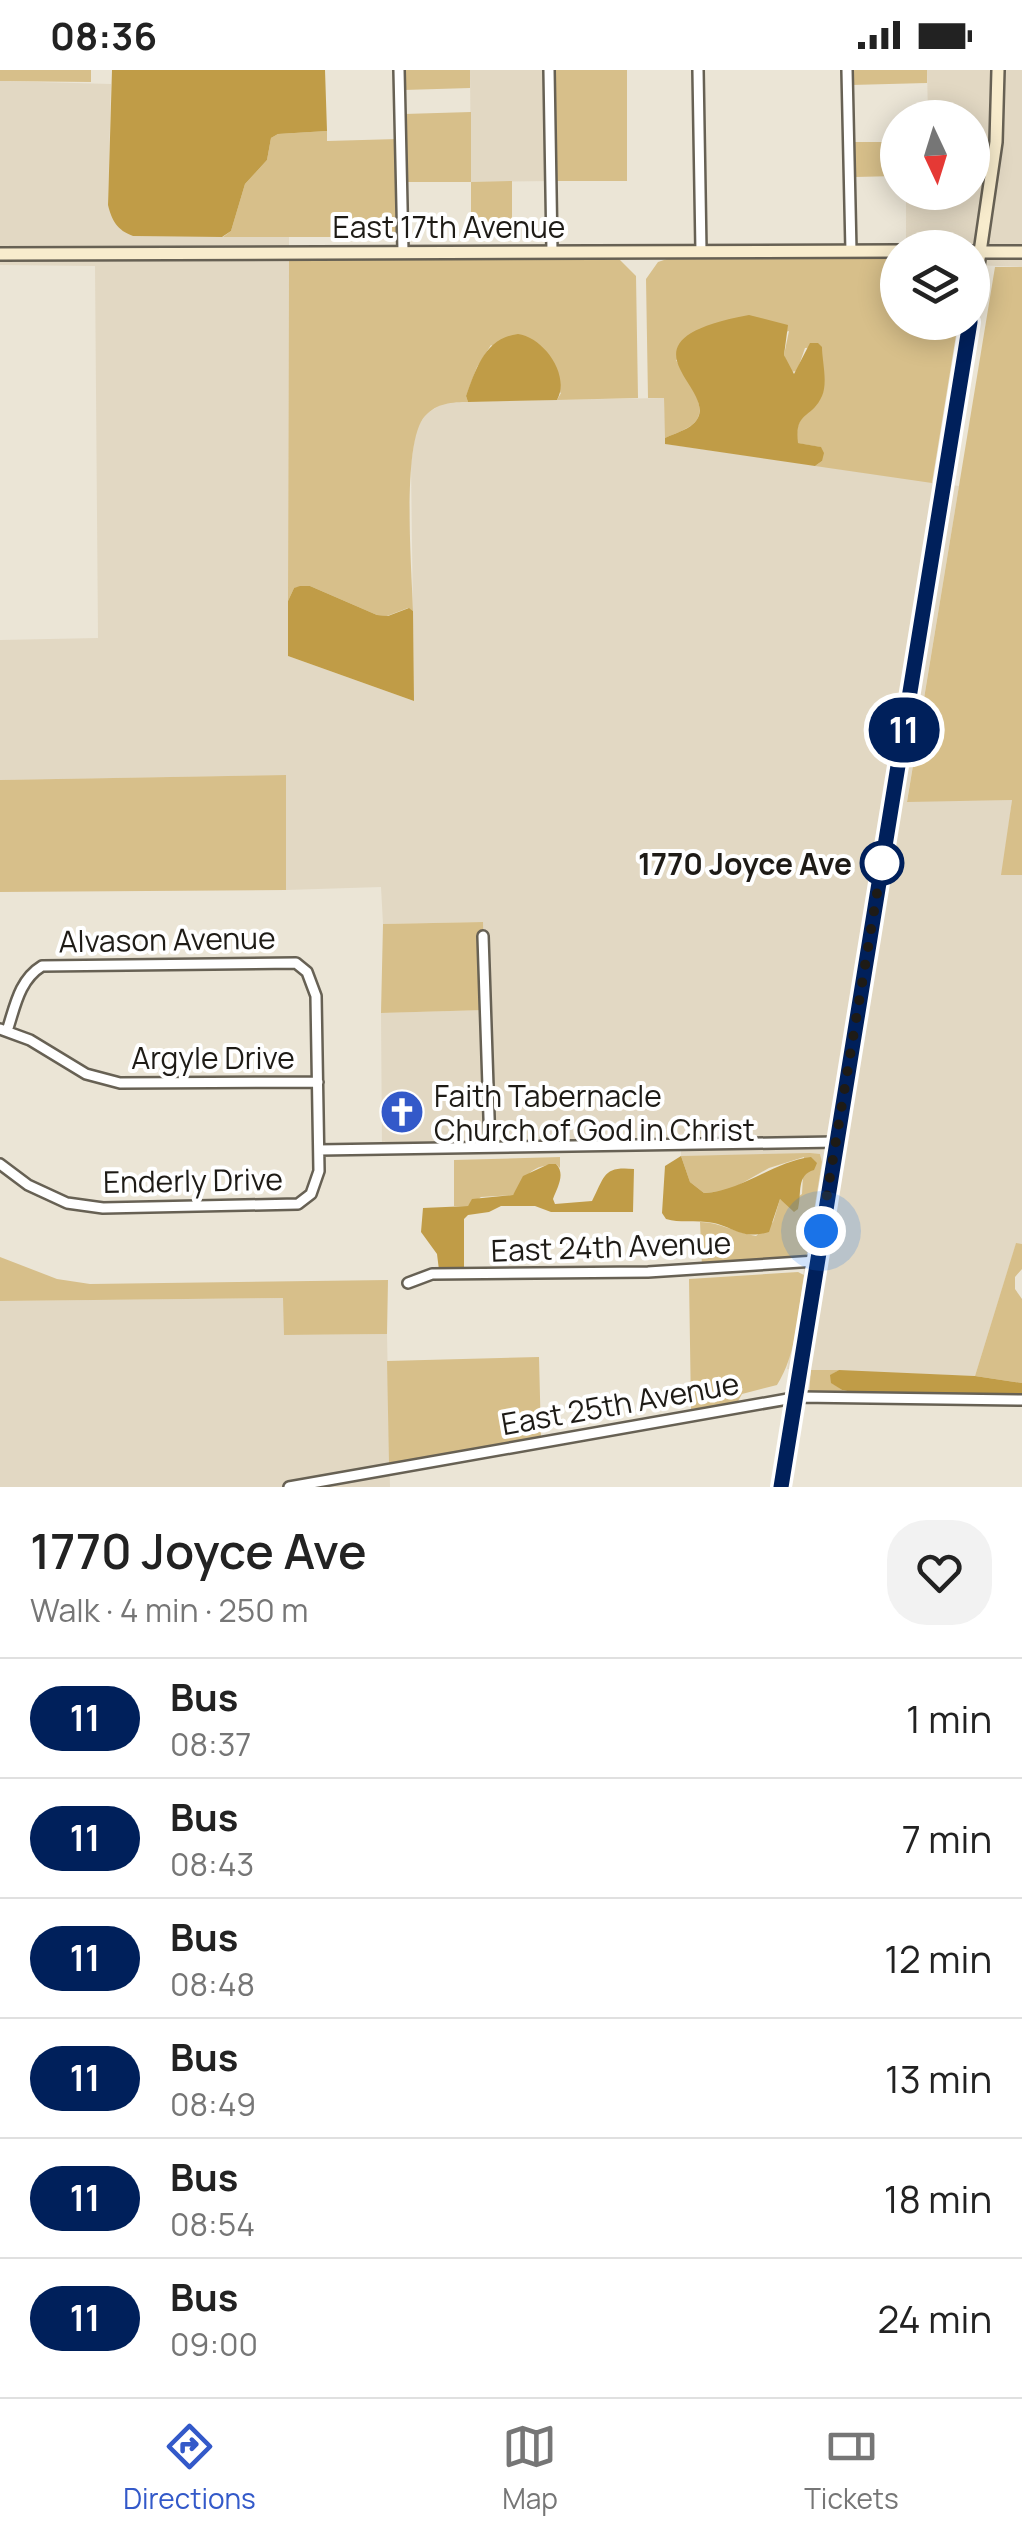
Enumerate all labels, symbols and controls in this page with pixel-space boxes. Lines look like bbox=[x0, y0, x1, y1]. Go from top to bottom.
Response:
text: 08:36 bbox=[50, 9, 157, 61]
north arrow bbox=[880, 100, 990, 210]
map controls bbox=[880, 100, 990, 340]
street label: East 17th Avenue bbox=[333, 206, 565, 247]
button: layers bbox=[880, 230, 990, 340]
line badge: 11 bbox=[859, 698, 949, 762]
text: 11 bbox=[889, 706, 919, 754]
marker: 1770 Joyce Ave bbox=[861, 842, 903, 884]
place label: 1770 Joyce Ave bbox=[638, 843, 852, 884]
street label: Alvason Avenue bbox=[58, 917, 276, 961]
street label: Argyle Drive bbox=[131, 1037, 295, 1078]
place label: Faith Tabernacle Church of God in Christ bbox=[434, 1075, 755, 1150]
church icon: Faith Tabernacle Church of God in Christ bbox=[379, 1089, 425, 1135]
street label: Enderly Drive bbox=[103, 1158, 283, 1202]
your location bbox=[796, 1206, 846, 1256]
street label: East 24th Avenue bbox=[490, 1221, 732, 1271]
street label: East 25th Avenue bbox=[498, 1362, 742, 1444]
text: 1770 Joyce Ave bbox=[30, 1518, 367, 1583]
button: heart bbox=[887, 1520, 992, 1625]
text: Walk · 4 min · 250 m bbox=[30, 1588, 308, 1632]
text: Bus bbox=[170, 1670, 238, 1722]
text: 1 min bbox=[906, 1692, 992, 1744]
text: 11 bbox=[70, 1694, 100, 1742]
text: 08:37 bbox=[170, 1722, 251, 1766]
text: Bus bbox=[170, 1790, 238, 1842]
text: 7 min bbox=[902, 1812, 992, 1864]
text: 11 bbox=[70, 1814, 100, 1862]
text: 08:43 bbox=[170, 1842, 254, 1886]
text: Bus bbox=[170, 1910, 238, 1962]
text: 12 min bbox=[884, 1932, 992, 1984]
text: 11 bbox=[70, 1934, 100, 1982]
text: 08:48 bbox=[170, 1962, 255, 2006]
text: Bus bbox=[170, 2030, 238, 2082]
text: 13 min bbox=[885, 2052, 992, 2104]
text: 11 bbox=[70, 2054, 100, 2102]
text: 08:49 bbox=[170, 2082, 256, 2126]
text: Bus bbox=[170, 2150, 238, 2202]
text: 18 min bbox=[884, 2172, 992, 2224]
text: 11 bbox=[70, 2174, 100, 2222]
text: 08:54 bbox=[170, 2202, 255, 2246]
text: Bus bbox=[170, 2270, 238, 2322]
text: 24 min bbox=[877, 2292, 992, 2344]
text: 11 bbox=[70, 2294, 100, 2342]
text: 09:00 bbox=[170, 2322, 258, 2366]
tab: Directions bbox=[123, 2419, 256, 2517]
tab: Map bbox=[502, 2419, 558, 2517]
tab: Tickets bbox=[804, 2419, 899, 2517]

